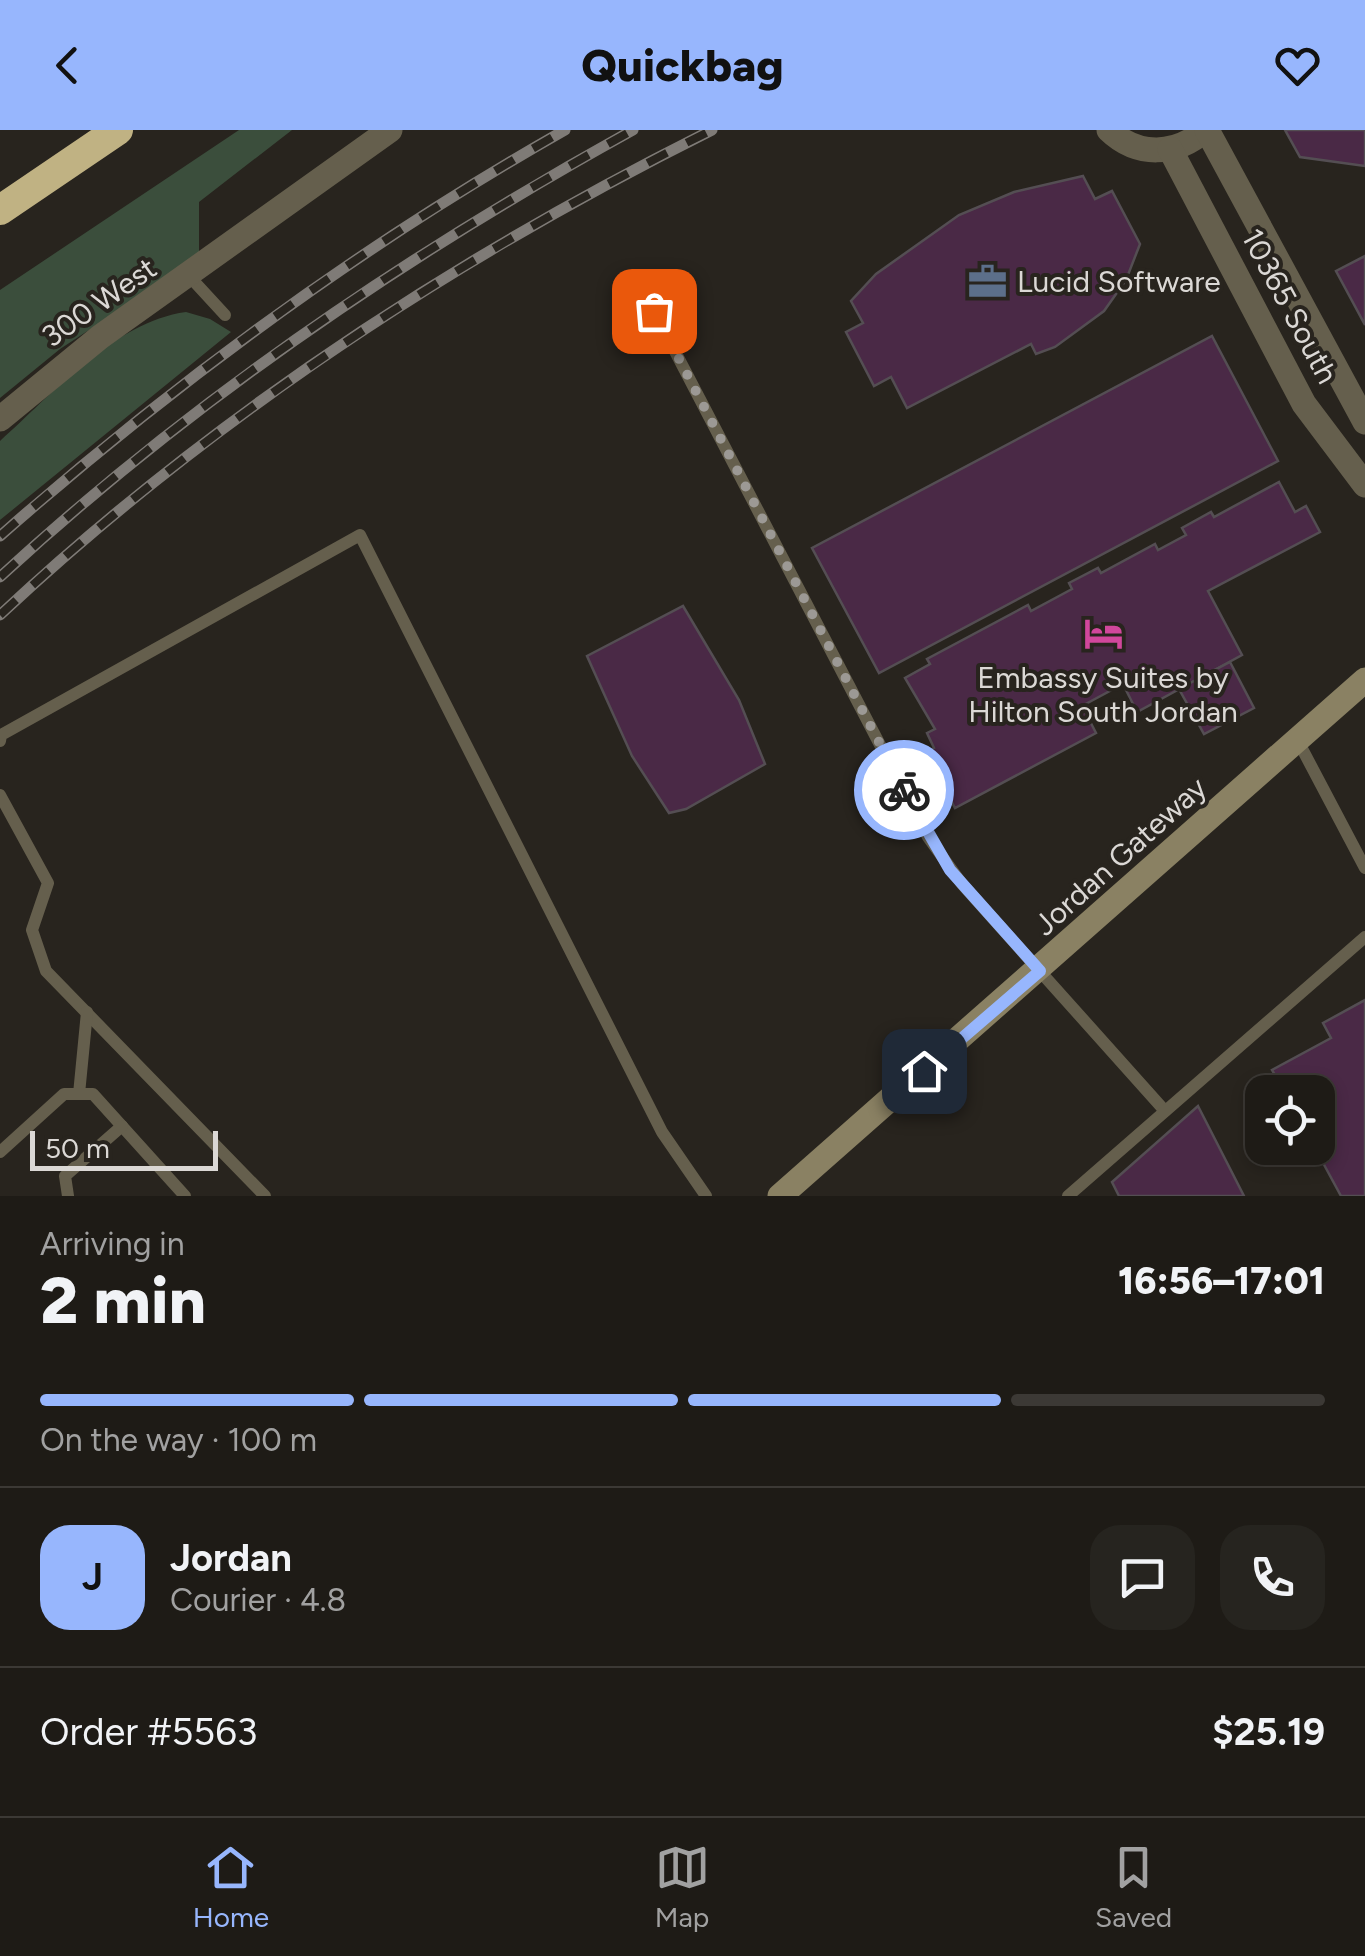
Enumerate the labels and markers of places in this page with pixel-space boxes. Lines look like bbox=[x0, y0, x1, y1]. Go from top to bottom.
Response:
office icon: Lucid Software bbox=[966, 260, 1008, 302]
place label: Lucid Software bbox=[1017, 263, 1221, 300]
pin bbox=[612, 269, 697, 354]
hotel icon: Embassy Suites by Hilton South Jordan bbox=[1082, 612, 1124, 654]
place label: Embassy Suites by Hilton South Jordan bbox=[968, 659, 1238, 730]
pin bbox=[882, 1029, 967, 1114]

